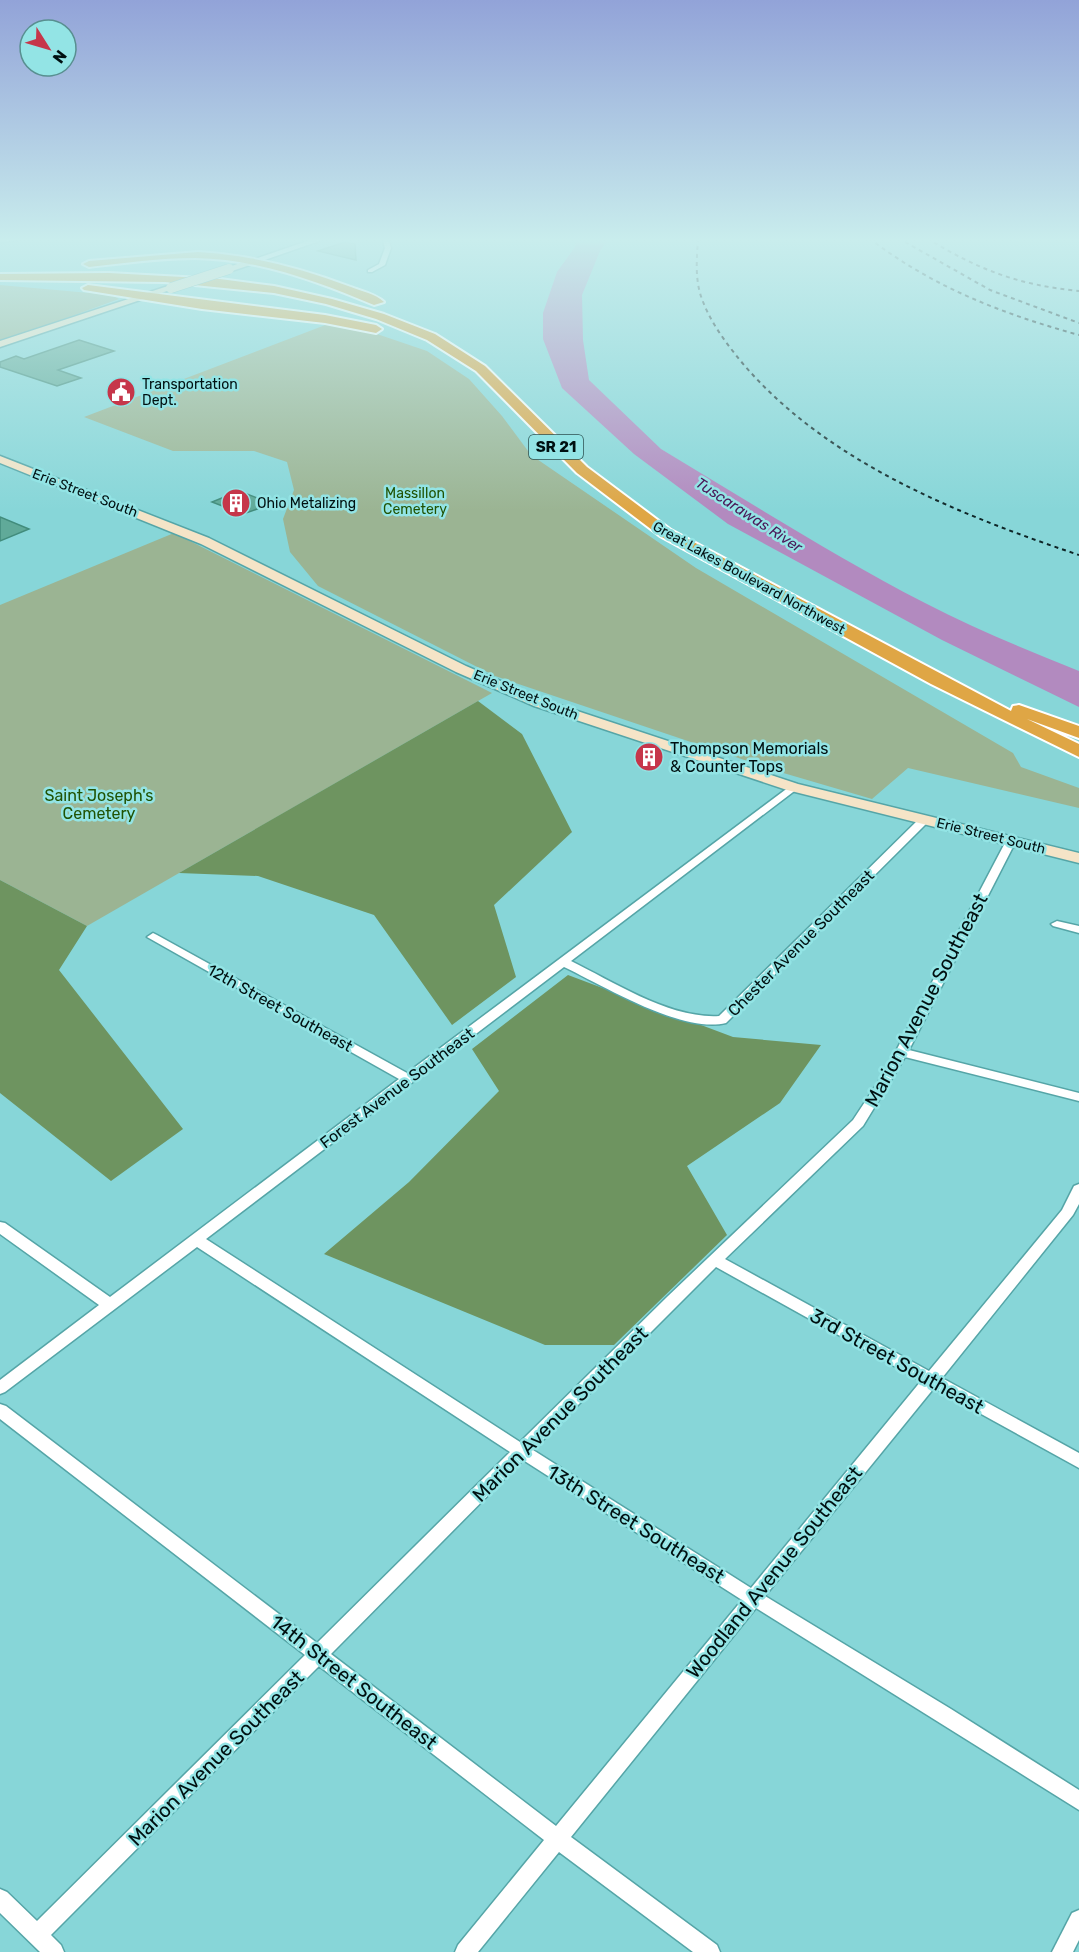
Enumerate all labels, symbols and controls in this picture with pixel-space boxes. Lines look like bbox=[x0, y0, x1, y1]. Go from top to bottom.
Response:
north arrow bbox=[18, 18, 78, 78]
text: N bbox=[49, 46, 71, 67]
public building icon: Transportation Dept. bbox=[105, 376, 137, 408]
place label: Transportation Dept. bbox=[142, 376, 238, 409]
road number: SR 21 bbox=[529, 435, 583, 459]
street label: Erie Street South bbox=[30, 465, 140, 521]
water label: Tuscarawas River bbox=[692, 474, 807, 557]
park label: Massillon Cemetery bbox=[383, 485, 447, 518]
building icon: Ohio Metalizing bbox=[220, 487, 252, 519]
place label: Ohio Metalizing bbox=[257, 495, 356, 512]
street label: Great Lakes Boulevard Northwest bbox=[650, 518, 849, 638]
street label: Erie Street South bbox=[471, 666, 581, 724]
place label: Thompson Memorials & Counter Tops bbox=[670, 739, 829, 776]
building icon: Thompson Memorials & Counter Tops bbox=[633, 741, 665, 773]
park label: Saint Joseph's Cemetery bbox=[45, 786, 153, 823]
street label: Erie Street South bbox=[935, 814, 1047, 858]
street label: Chester Avenue Southeast bbox=[724, 866, 878, 1020]
street label: Marion Avenue Southeast bbox=[859, 889, 993, 1111]
street label: 12th Street Southeast bbox=[204, 960, 356, 1056]
street label: Forest Avenue Southeast bbox=[316, 1024, 478, 1152]
street label: 3rd Street Southeast bbox=[806, 1303, 988, 1419]
street label: Marion Avenue Southeast bbox=[467, 1321, 653, 1507]
street label: 13th Street Southeast bbox=[543, 1460, 729, 1588]
street label: Woodland Avenue Southeast bbox=[681, 1461, 867, 1683]
street label: 14th Street Southeast bbox=[266, 1609, 442, 1755]
street label: Marion Avenue Southeast bbox=[123, 1665, 309, 1851]

